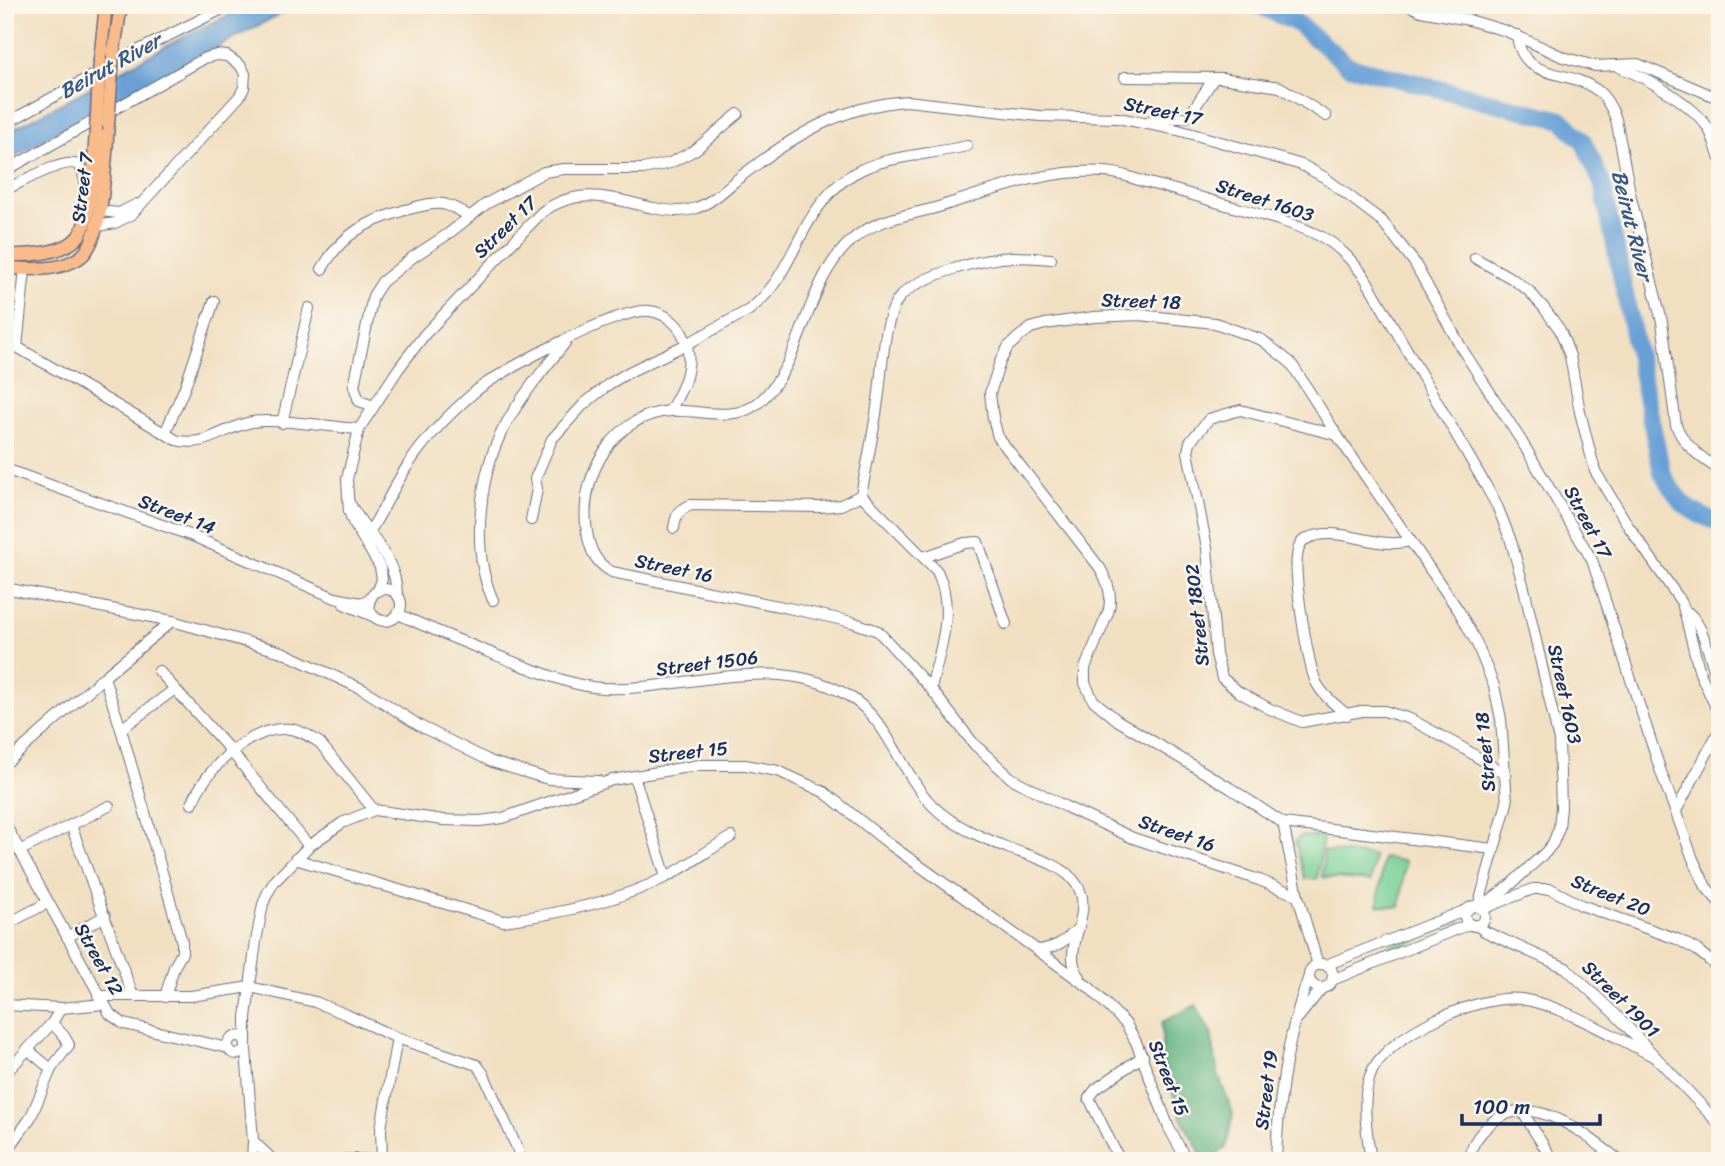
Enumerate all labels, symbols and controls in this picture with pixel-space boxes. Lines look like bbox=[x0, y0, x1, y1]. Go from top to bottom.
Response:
water label: Beirut River bbox=[52, 20, 172, 110]
street label: Street 17 bbox=[1121, 87, 1206, 136]
street label: Street 7 bbox=[61, 150, 103, 225]
water label: Beirut River bbox=[1600, 166, 1665, 288]
street label: Street 1603 bbox=[1212, 169, 1319, 232]
street label: Street 17 bbox=[465, 187, 546, 266]
street label: Street 18 bbox=[1101, 283, 1182, 319]
street label: Street 17 bbox=[1555, 479, 1622, 566]
street label: Street 14 bbox=[134, 484, 220, 544]
street label: Street 16 bbox=[632, 544, 716, 592]
street label: Street 1802 bbox=[1175, 562, 1219, 668]
street label: Street 1506 bbox=[654, 640, 760, 686]
street label: Street 1603 bbox=[1538, 641, 1592, 748]
street label: Street 18 bbox=[1465, 710, 1505, 793]
street label: Street 15 bbox=[647, 731, 730, 773]
street label: Street 16 bbox=[1134, 805, 1220, 861]
street label: Street 20 bbox=[1566, 864, 1656, 926]
street label: Street 12 bbox=[65, 916, 133, 1002]
street label: Street 1901 bbox=[1574, 952, 1668, 1046]
street label: Street 15 bbox=[1139, 1035, 1199, 1122]
street label: Street 19 bbox=[1245, 1048, 1287, 1132]
scale bar bbox=[1462, 1082, 1601, 1126]
text: 100 m bbox=[1473, 1088, 1530, 1126]

